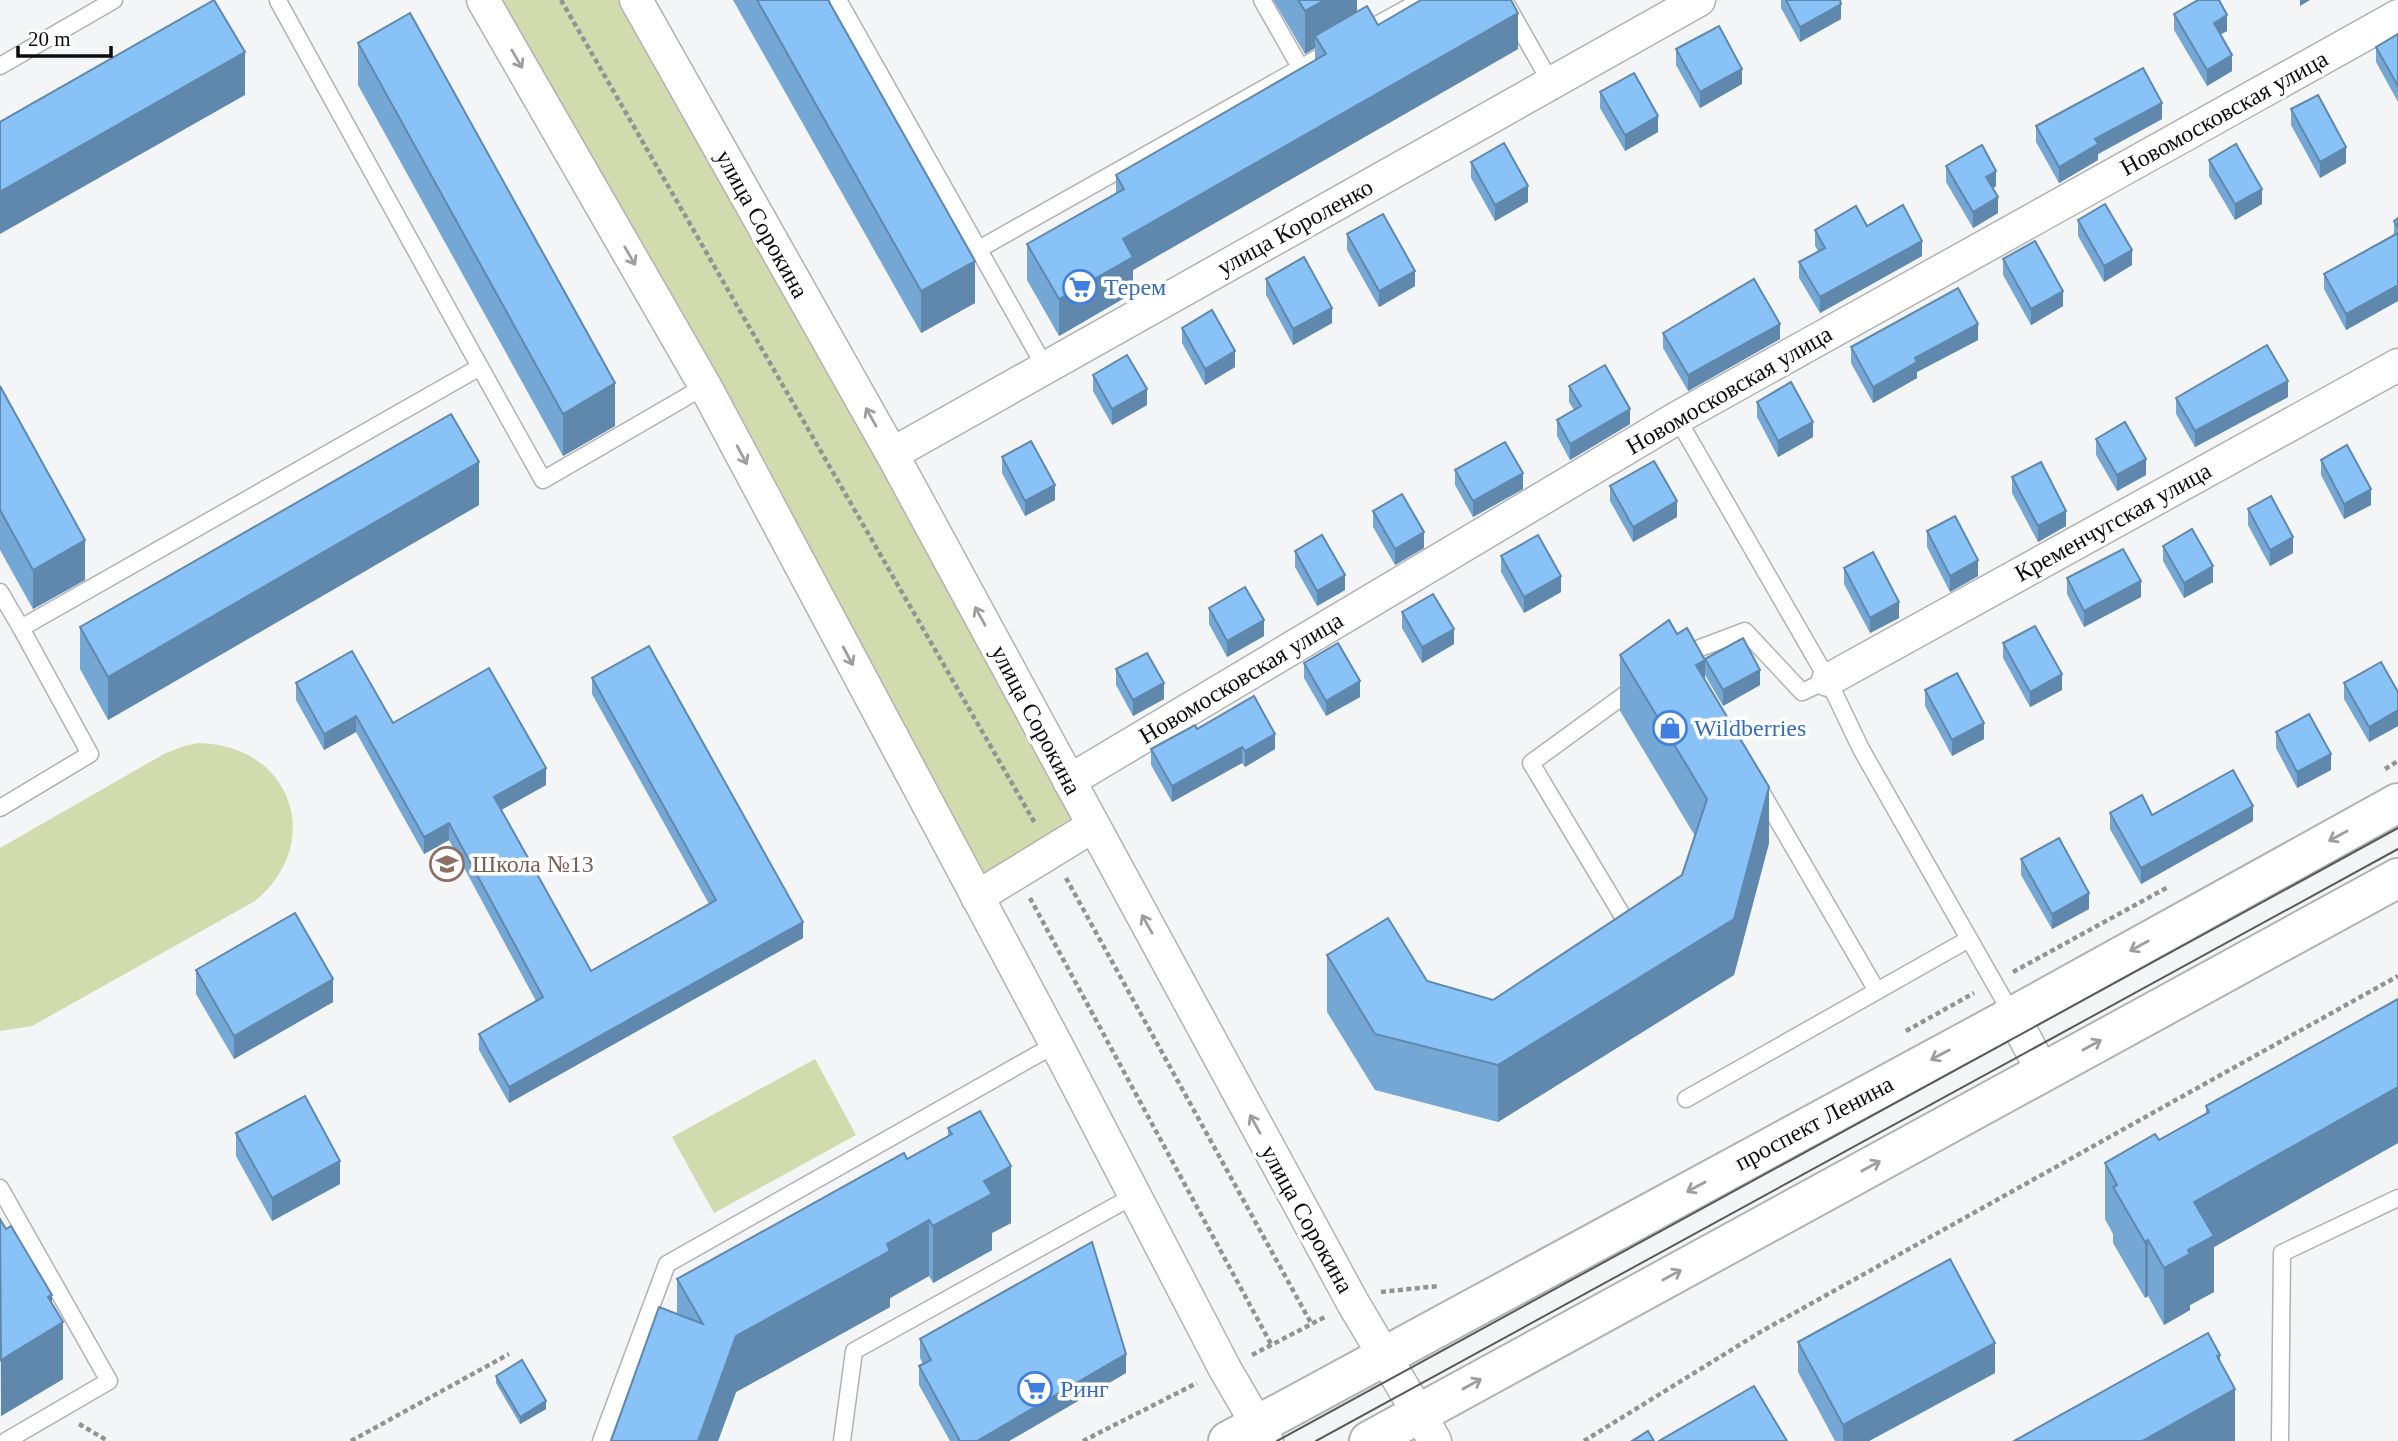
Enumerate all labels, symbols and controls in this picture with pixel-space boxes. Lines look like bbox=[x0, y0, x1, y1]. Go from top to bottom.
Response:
scale bar bbox=[18, 14, 110, 58]
text: 20 m bbox=[28, 27, 71, 51]
street label: Новомосковская улица bbox=[2116, 45, 2333, 181]
one-way arrow bbox=[510, 49, 524, 69]
street label: улица Сорокина bbox=[711, 145, 814, 303]
street label: улица Короленко bbox=[1213, 174, 1377, 280]
one-way arrow bbox=[624, 246, 638, 266]
supermarket icon: Терем bbox=[1061, 268, 1099, 306]
place label: Терем bbox=[1104, 274, 1166, 300]
street label: Новомосковская улица bbox=[1622, 320, 1837, 460]
one-way arrow bbox=[864, 407, 877, 428]
one-way arrow bbox=[735, 444, 749, 465]
street label: Кременчугская улица bbox=[2010, 457, 2216, 587]
one-way arrow bbox=[973, 607, 987, 627]
street label: Новомосковская улица bbox=[1134, 607, 1348, 749]
street label: улица Сорокина bbox=[986, 641, 1086, 799]
one-way arrow bbox=[842, 645, 856, 666]
shop icon: Wildberries bbox=[1651, 709, 1689, 747]
place label: Wildberries bbox=[1694, 715, 1806, 741]
one-way arrow bbox=[2329, 829, 2349, 843]
school or university icon: Школа №13 bbox=[428, 845, 466, 883]
place label: Школа №13 bbox=[472, 851, 594, 877]
one-way arrow bbox=[1139, 914, 1153, 935]
one-way arrow bbox=[2129, 940, 2150, 953]
one-way arrow bbox=[2082, 1038, 2102, 1052]
one-way arrow bbox=[1930, 1049, 1950, 1063]
street label: проспект Ленина bbox=[1730, 1070, 1898, 1176]
one-way arrow bbox=[1248, 1114, 1261, 1135]
street label: улица Сорокина bbox=[1256, 1140, 1359, 1298]
one-way arrow bbox=[1861, 1159, 1881, 1173]
one-way arrow bbox=[1686, 1180, 1707, 1194]
one-way arrow bbox=[1661, 1268, 1681, 1282]
supermarket icon: Ринг bbox=[1016, 1370, 1054, 1408]
place label: Ринг bbox=[1060, 1376, 1109, 1402]
one-way arrow bbox=[1461, 1377, 1482, 1391]

